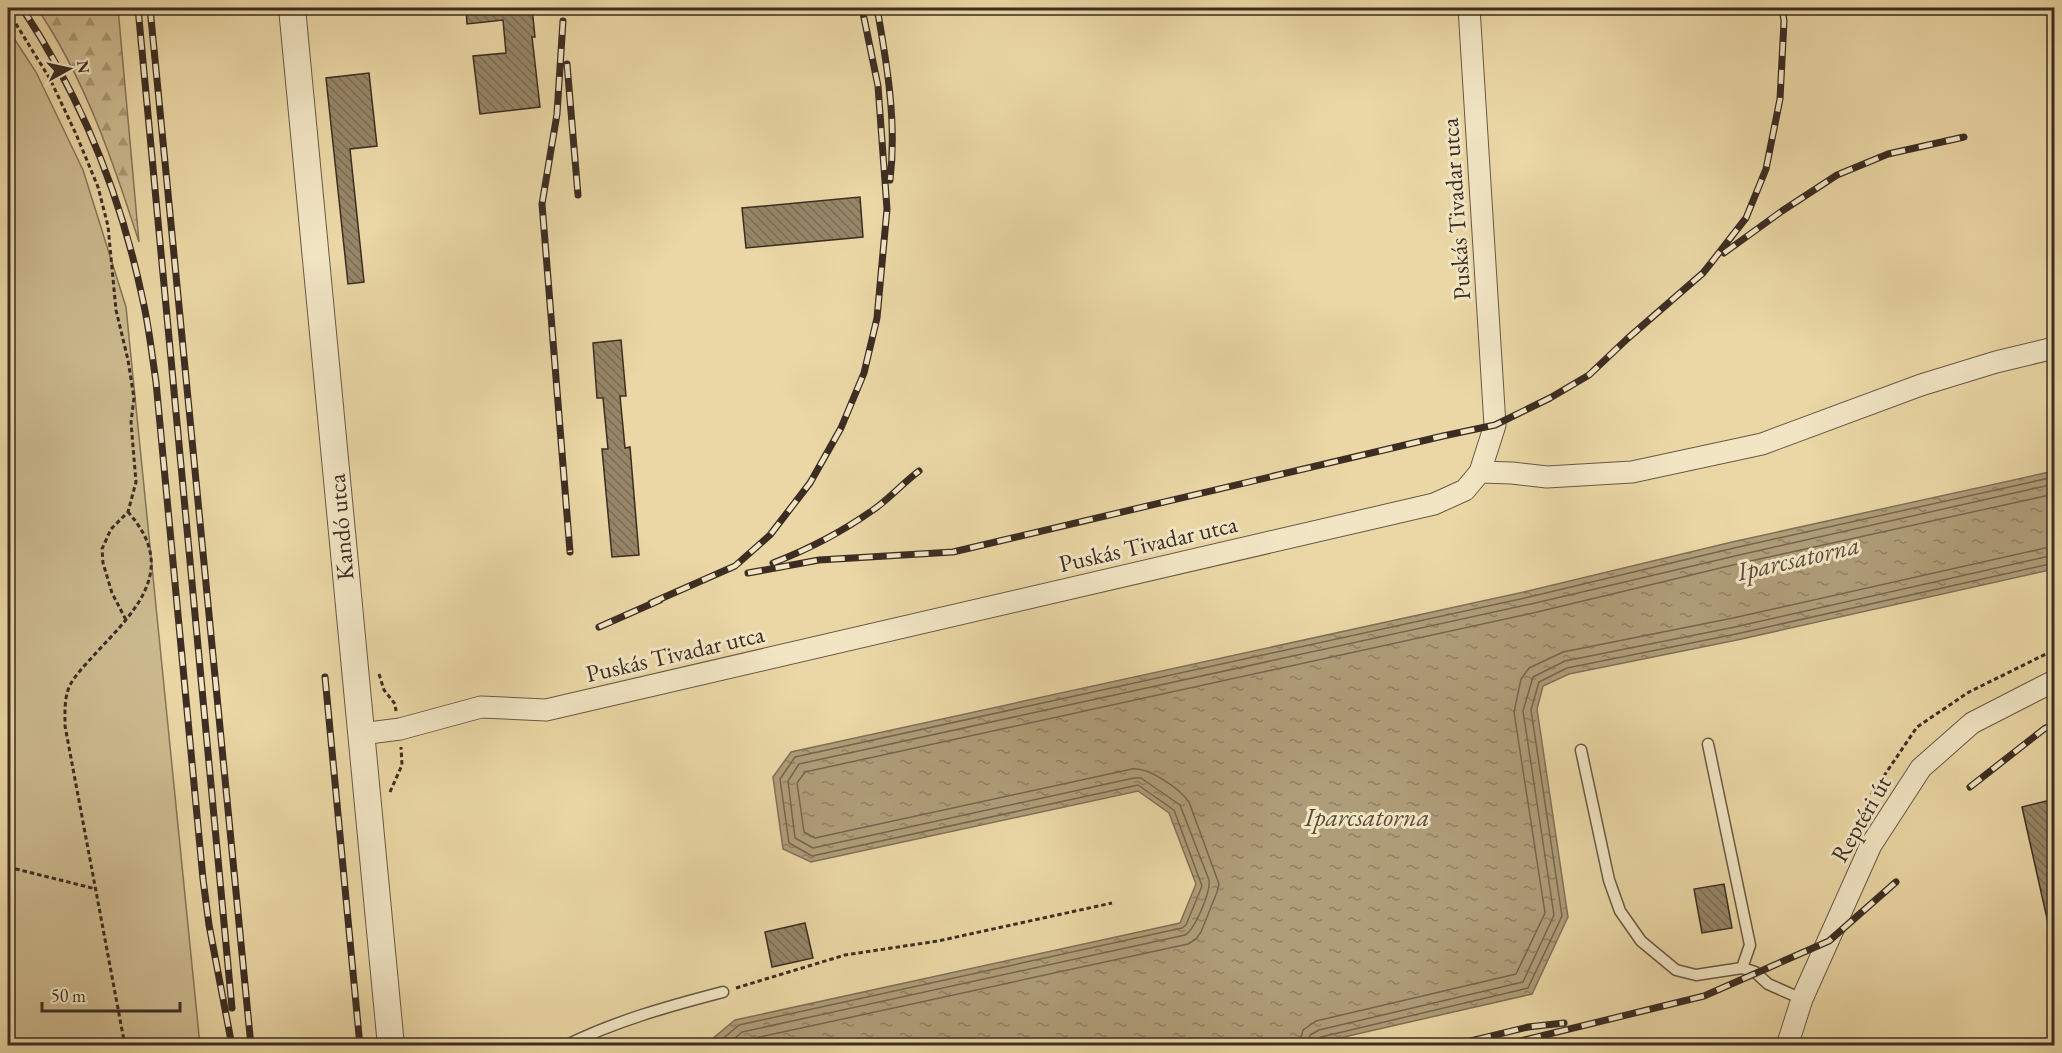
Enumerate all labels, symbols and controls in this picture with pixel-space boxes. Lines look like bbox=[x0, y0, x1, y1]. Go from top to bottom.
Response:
north arrow bbox=[39, 39, 99, 99]
text: N bbox=[72, 59, 95, 75]
street label: Puskás Tivadar utca bbox=[1434, 117, 1477, 301]
street label: Kandó utca bbox=[320, 472, 361, 581]
street label: Puskás Tivadar utca bbox=[1056, 508, 1241, 579]
water label: Iparcsatorna bbox=[1732, 527, 1863, 589]
street label: Puskás Tivadar utca bbox=[583, 618, 768, 689]
street label: Reptéri út bbox=[1823, 770, 1898, 868]
water label: Iparcsatorna bbox=[1304, 800, 1429, 834]
scale bar bbox=[42, 975, 180, 1013]
text: 50 m bbox=[51, 984, 86, 1007]

